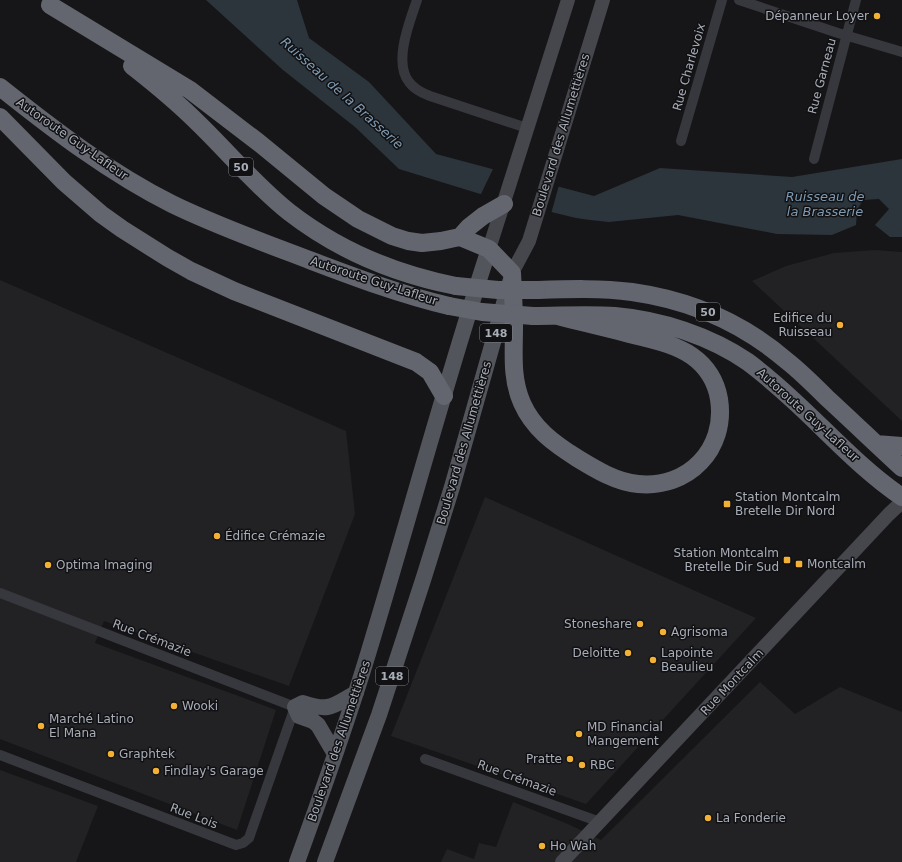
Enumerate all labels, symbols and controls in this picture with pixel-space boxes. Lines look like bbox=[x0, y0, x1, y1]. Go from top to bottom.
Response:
place label: Dépanneur Loyer bbox=[765, 9, 869, 23]
marker: Dépanneur Loyer bbox=[872, 11, 882, 21]
street label: Rue Charlevoix bbox=[670, 22, 708, 112]
water label: Ruisseau de la Brasserie bbox=[278, 34, 406, 152]
street label: Rue Garneau bbox=[805, 37, 839, 115]
street label: Boulevard des Allumettières bbox=[530, 52, 592, 218]
street label: Autoroute Guy-Lafleur bbox=[13, 95, 131, 183]
road number: 50 bbox=[229, 158, 253, 176]
water label: Ruisseau de la Brasserie bbox=[785, 189, 865, 219]
street label: Autoroute Guy-Lafleur bbox=[309, 254, 439, 308]
road number: 50 bbox=[696, 303, 720, 321]
place label: Edifice du Ruisseau bbox=[773, 311, 832, 339]
marker: Edifice du Ruisseau bbox=[835, 320, 845, 330]
road number: 148 bbox=[480, 324, 512, 342]
street label: Boulevard des Allumettières bbox=[434, 360, 494, 526]
street label: Autoroute Guy-Lafleur bbox=[754, 365, 862, 465]
place label: Station Montcalm Bretelle Dir Nord bbox=[735, 490, 840, 518]
marker: Station Montcalm Bretelle Dir Nord bbox=[722, 499, 732, 509]
place label: Édifice Crémazie bbox=[225, 528, 325, 543]
marker: Édifice Crémazie bbox=[212, 531, 222, 541]
place label: Station Montcalm Bretelle Dir Sud bbox=[674, 546, 779, 574]
marker: Station Montcalm Bretelle Dir Sud bbox=[782, 555, 792, 565]
place label: Montcalm bbox=[807, 557, 866, 571]
place label: Optima Imaging bbox=[56, 558, 153, 572]
marker: Montcalm bbox=[794, 559, 804, 569]
marker: Optima Imaging bbox=[43, 560, 53, 570]
street label: Rue Crémazie bbox=[111, 617, 193, 659]
place label: Stoneshare bbox=[564, 617, 632, 631]
marker: Stoneshare bbox=[635, 619, 645, 629]
place label: Agrisoma bbox=[671, 625, 728, 639]
marker: Agrisoma bbox=[658, 627, 668, 637]
place label: Deloitte bbox=[573, 646, 620, 660]
place label: Lapointe Beaulieu bbox=[661, 646, 713, 674]
street label: Rue Montcalm bbox=[698, 646, 766, 718]
marker: Deloitte bbox=[623, 648, 633, 658]
marker: Lapointe Beaulieu bbox=[648, 655, 658, 665]
street label: Boulevard des Allumettières bbox=[305, 659, 373, 823]
road number: 148 bbox=[376, 667, 408, 685]
place label: Wooki bbox=[182, 699, 218, 713]
marker: Wooki bbox=[169, 701, 179, 711]
place label: Marché Latino El Mana bbox=[49, 712, 134, 740]
place label: MD Financial Mangement bbox=[587, 720, 663, 748]
marker: Marché Latino El Mana bbox=[36, 721, 46, 731]
marker: MD Financial Mangement bbox=[574, 729, 584, 739]
place label: Graphtek bbox=[119, 747, 175, 761]
marker: Graphtek bbox=[106, 749, 116, 759]
place label: Pratte bbox=[526, 752, 562, 766]
marker: Pratte bbox=[565, 754, 575, 764]
street label: Rue Crémazie bbox=[476, 757, 558, 799]
place label: RBC bbox=[590, 758, 615, 772]
marker: RBC bbox=[577, 760, 587, 770]
place label: Findlay's Garage bbox=[164, 764, 264, 778]
marker: Findlay's Garage bbox=[151, 766, 161, 776]
street label: Rue Lois bbox=[168, 801, 220, 831]
place label: La Fonderie bbox=[716, 811, 786, 825]
marker: La Fonderie bbox=[703, 813, 713, 823]
place label: Ho Wah bbox=[550, 839, 596, 853]
marker: Ho Wah bbox=[537, 841, 547, 851]

